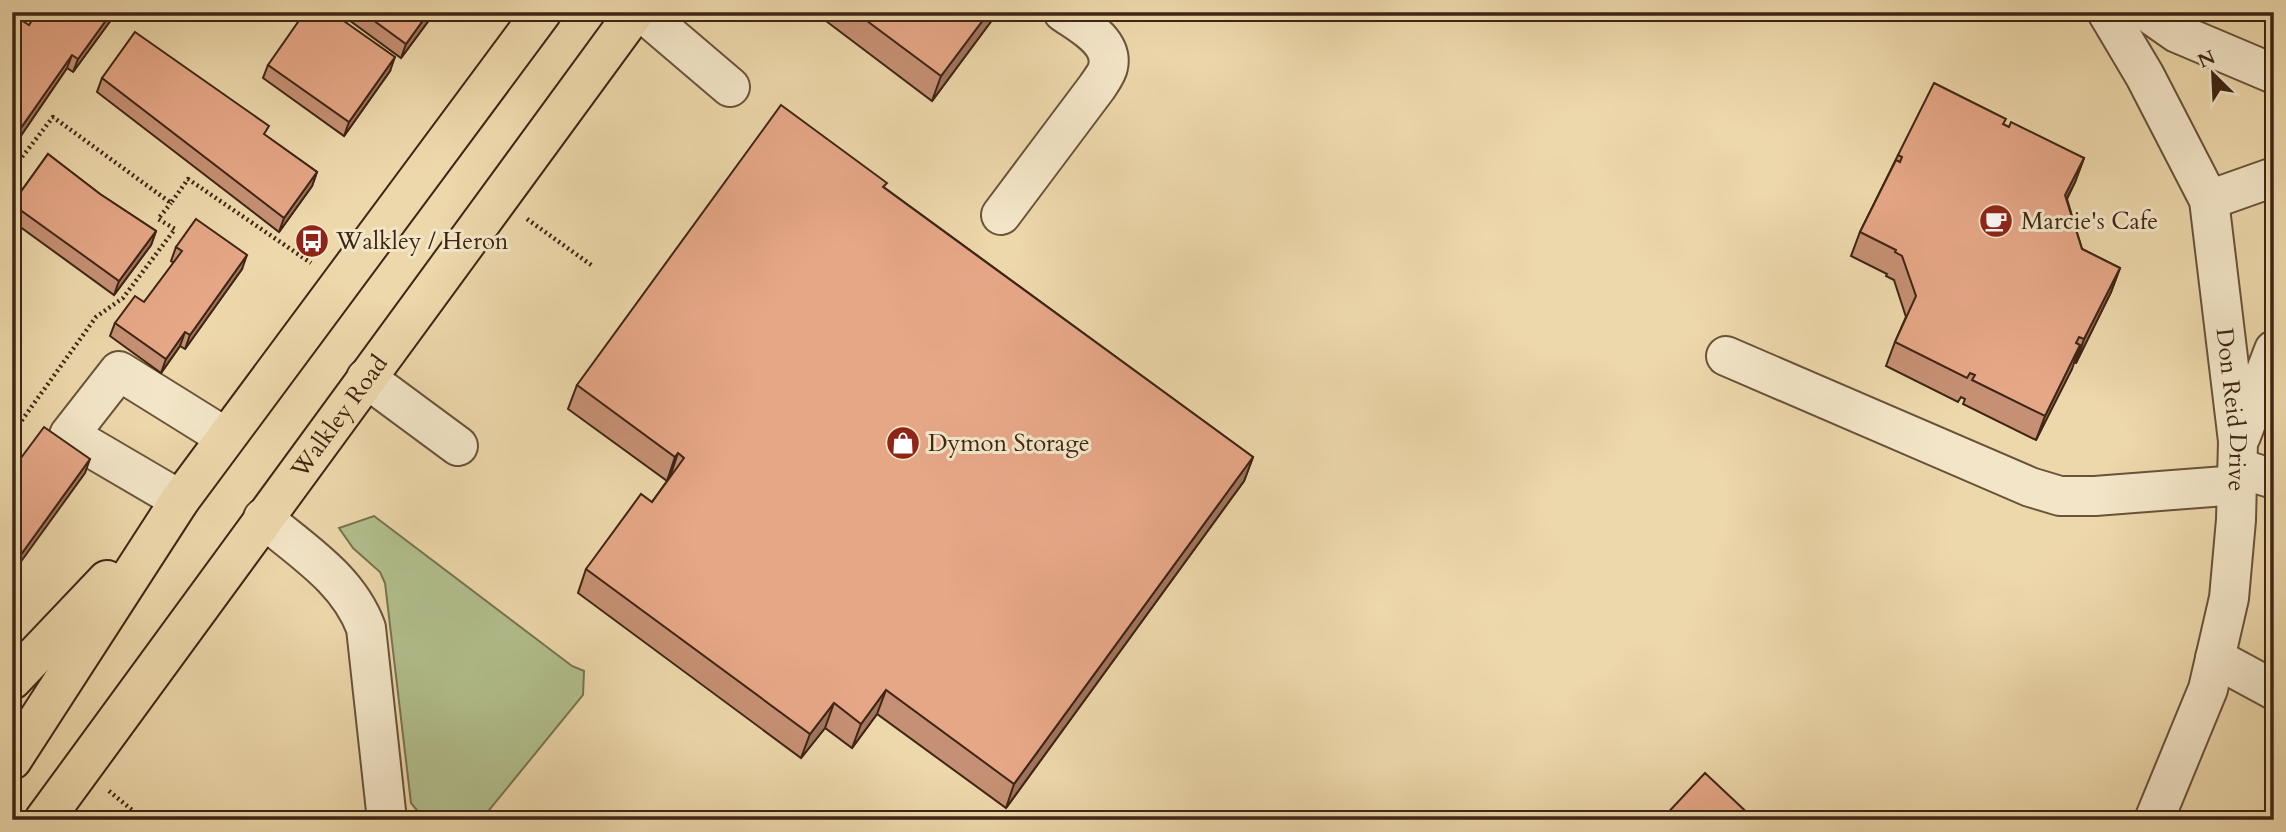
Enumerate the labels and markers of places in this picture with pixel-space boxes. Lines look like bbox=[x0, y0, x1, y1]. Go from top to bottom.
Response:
cafe icon: Marcie's Cafe bbox=[1977, 202, 2015, 240]
place label: Marcie's Cafe bbox=[2021, 205, 2158, 238]
bus stop icon: Walkley / Heron bbox=[293, 222, 331, 260]
place label: Walkley / Heron bbox=[335, 225, 509, 258]
shop icon: Dymon Storage bbox=[884, 424, 922, 462]
place label: Dymon Storage bbox=[928, 427, 1090, 460]

